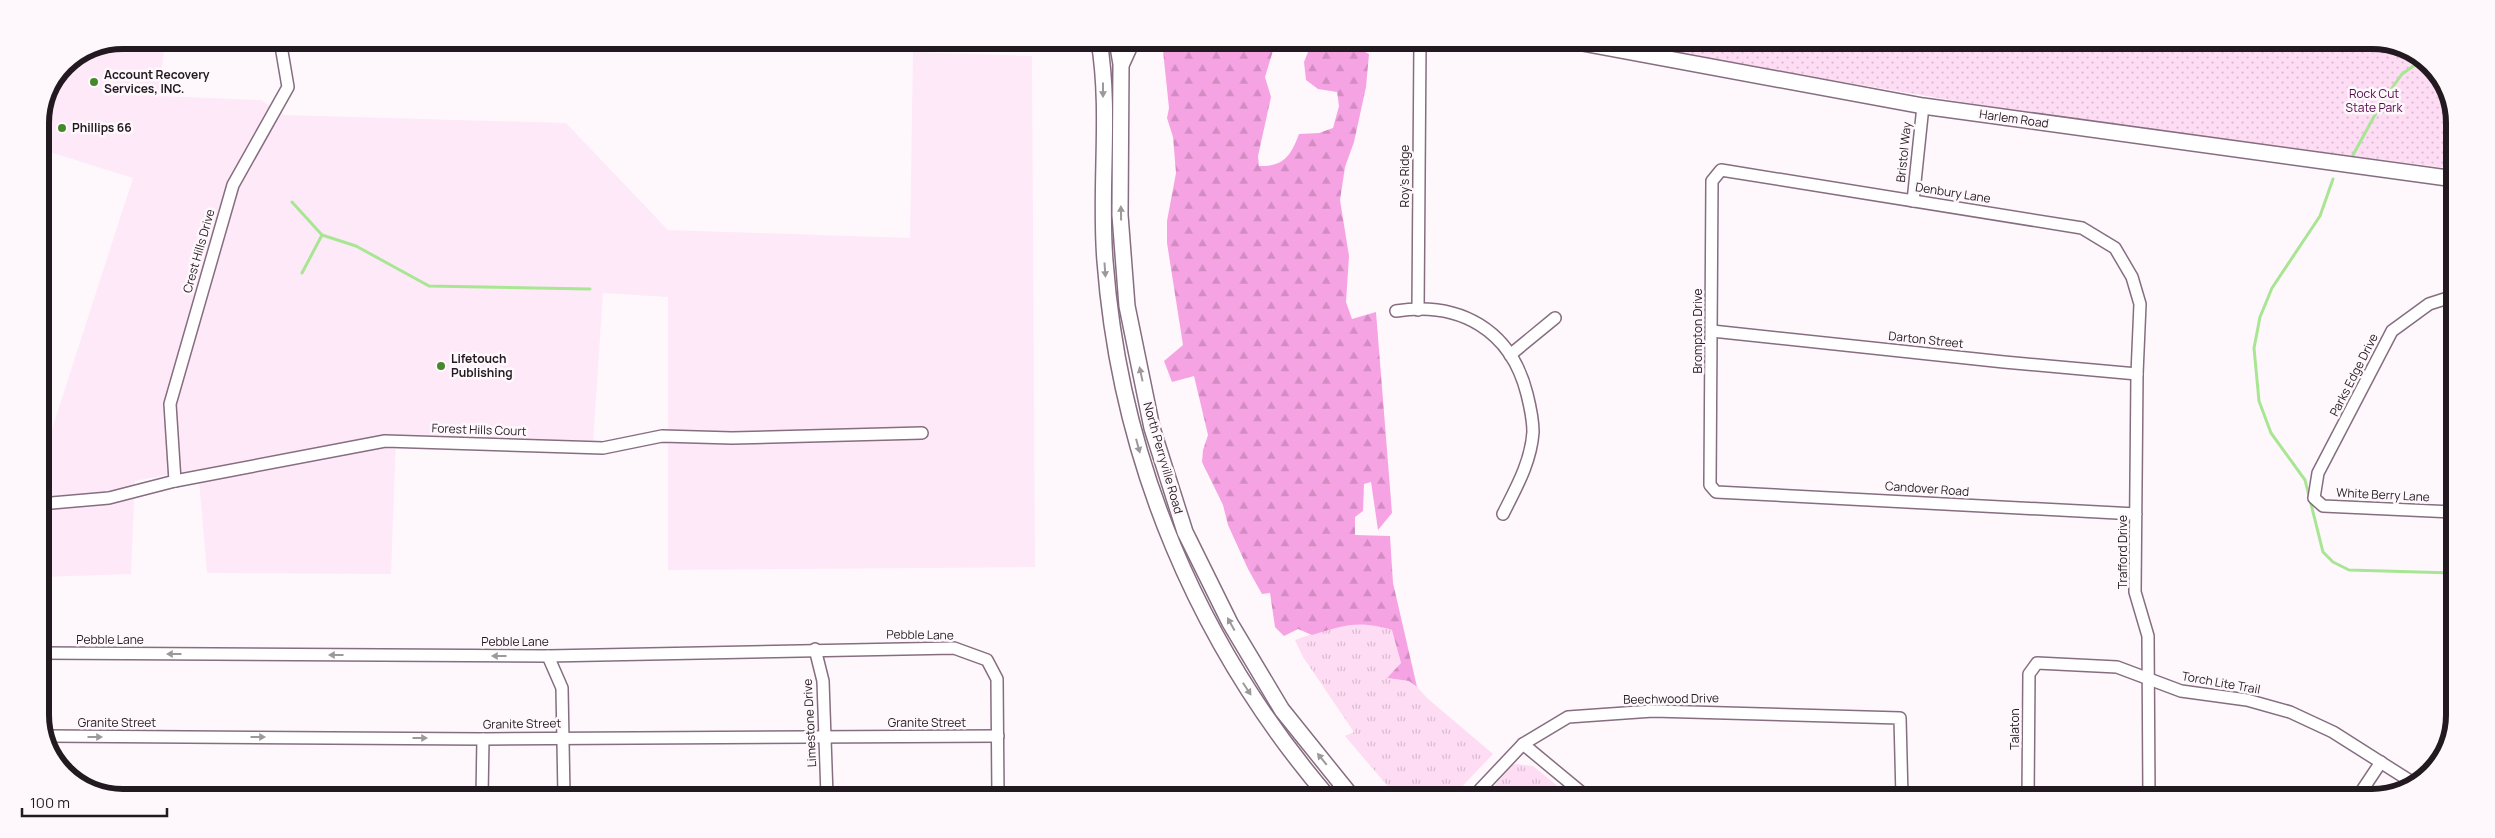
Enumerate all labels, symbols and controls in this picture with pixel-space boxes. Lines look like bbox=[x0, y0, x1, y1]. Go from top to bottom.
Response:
place label: Account Recovery Services, INC. bbox=[104, 66, 210, 97]
marker: Account Recovery Services, INC. bbox=[88, 76, 100, 88]
one-way arrow bbox=[1099, 82, 1107, 98]
park label: Rock Cut State Park bbox=[2346, 85, 2403, 116]
street label: Harlem Road bbox=[1978, 105, 2050, 132]
place label: Phillips 66 bbox=[72, 119, 132, 136]
street label: Bristol Way bbox=[1892, 120, 1915, 183]
marker: Phillips 66 bbox=[56, 122, 68, 134]
street label: Roy's Ridge bbox=[1396, 145, 1413, 207]
street label: Denbury Lane bbox=[1914, 178, 1992, 207]
one-way arrow bbox=[1116, 205, 1124, 221]
street label: Crest Hills Drive bbox=[178, 207, 219, 295]
one-way arrow bbox=[1102, 262, 1110, 278]
street label: Brompton Drive bbox=[1689, 288, 1706, 374]
street label: Darton Street bbox=[1888, 327, 1965, 352]
street label: Parks Edge Drive bbox=[2325, 330, 2382, 419]
place label: Lifetouch Publishing bbox=[451, 350, 513, 381]
marker: Lifetouch Publishing bbox=[435, 360, 447, 372]
one-way arrow bbox=[1137, 366, 1145, 381]
street label: North Perryville Road bbox=[1139, 400, 1188, 516]
street label: Forest Hills Court bbox=[431, 419, 527, 440]
one-way arrow bbox=[1134, 439, 1142, 454]
street label: Candover Road bbox=[1884, 477, 1970, 500]
street label: White Berry Lane bbox=[2336, 484, 2430, 505]
street label: Trafford Drive bbox=[2114, 515, 2131, 589]
one-way arrow bbox=[1227, 617, 1235, 632]
street label: Pebble Lane bbox=[886, 625, 954, 644]
street label: Pebble Lane bbox=[76, 631, 144, 648]
street label: Pebble Lane bbox=[481, 633, 549, 650]
one-way arrow bbox=[166, 650, 182, 658]
one-way arrow bbox=[328, 651, 344, 659]
one-way arrow bbox=[491, 652, 507, 660]
street label: Torch Lite Trail bbox=[2180, 667, 2262, 698]
street label: Limestone Drive bbox=[799, 678, 820, 768]
one-way arrow bbox=[1242, 683, 1252, 696]
street label: Beechwood Drive bbox=[1623, 689, 1719, 708]
street label: Talaton bbox=[2006, 708, 2023, 750]
street label: Granite Street bbox=[78, 714, 156, 731]
street label: Granite Street bbox=[483, 714, 562, 733]
street label: Granite Street bbox=[888, 714, 966, 731]
one-way arrow bbox=[88, 733, 104, 741]
one-way arrow bbox=[250, 733, 266, 741]
one-way arrow bbox=[413, 734, 429, 742]
one-way arrow bbox=[1316, 753, 1327, 766]
scale bar bbox=[22, 786, 168, 818]
text: 100 m bbox=[30, 792, 70, 813]

